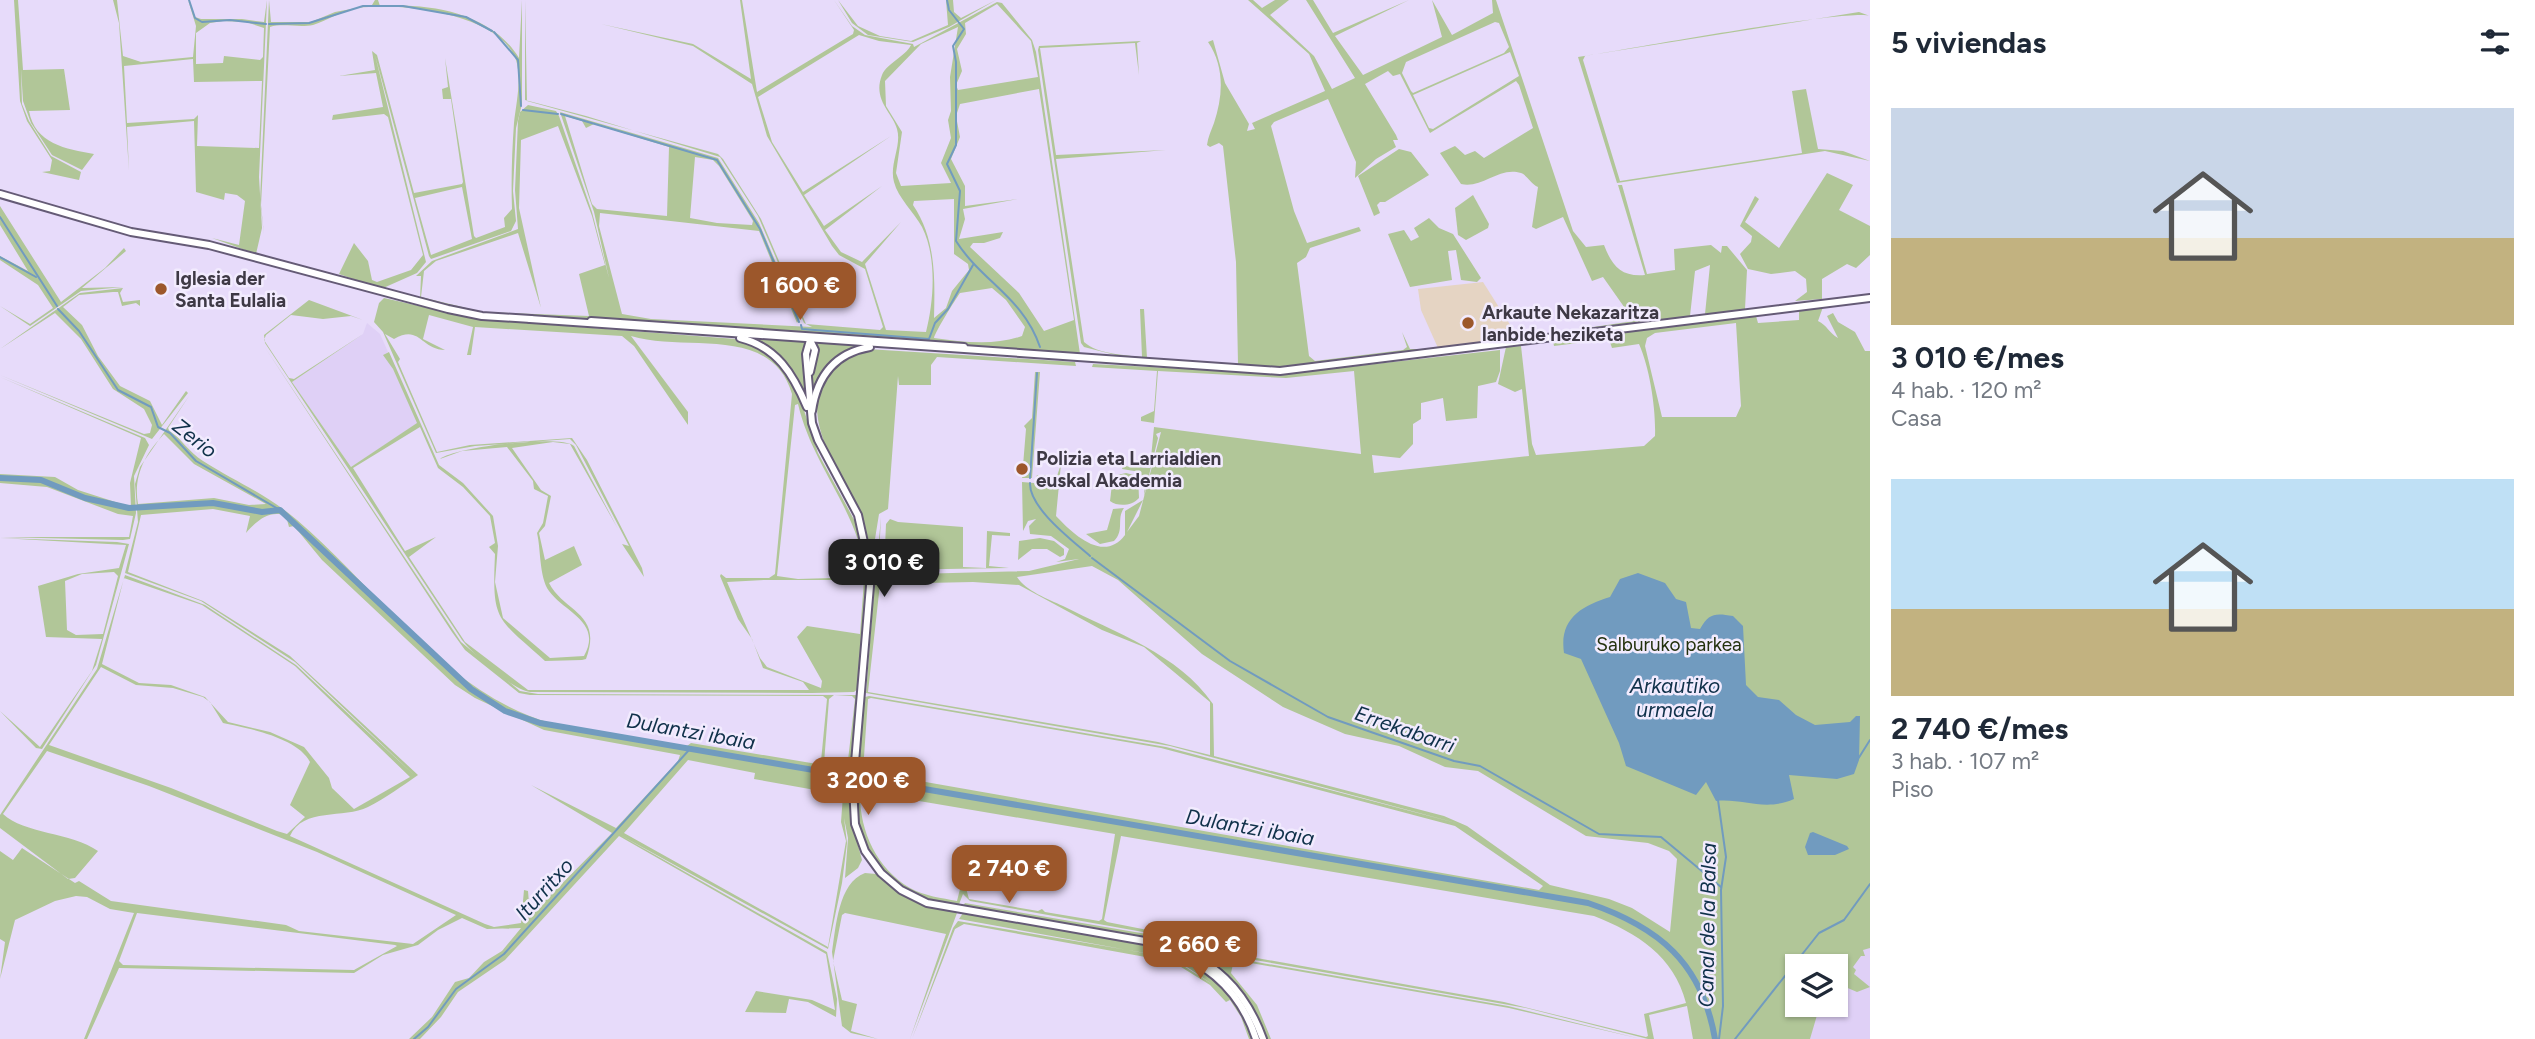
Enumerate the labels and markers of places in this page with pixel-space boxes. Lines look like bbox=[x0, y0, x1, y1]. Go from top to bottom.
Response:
pin: 1 600 € bbox=[735, 262, 865, 322]
place label: Iglesia der Santa Eulalia bbox=[175, 267, 286, 312]
marker: Iglesia der Santa Eulalia bbox=[153, 281, 169, 297]
place label: Arkaute Nekazaritza lanbide heziketa bbox=[1482, 301, 1659, 346]
marker: Arkaute Nekazaritza lanbide heziketa bbox=[1460, 315, 1476, 331]
place label: Polizia eta Larrialdien euskal Akademia bbox=[1036, 447, 1221, 492]
marker: Polizia eta Larrialdien euskal Akademia bbox=[1014, 461, 1030, 477]
pin: 3 010 € bbox=[819, 540, 949, 599]
pin: 3 200 € bbox=[803, 758, 933, 817]
pin: 2 740 € bbox=[944, 846, 1074, 905]
pin: 2 660 € bbox=[1135, 922, 1265, 981]

